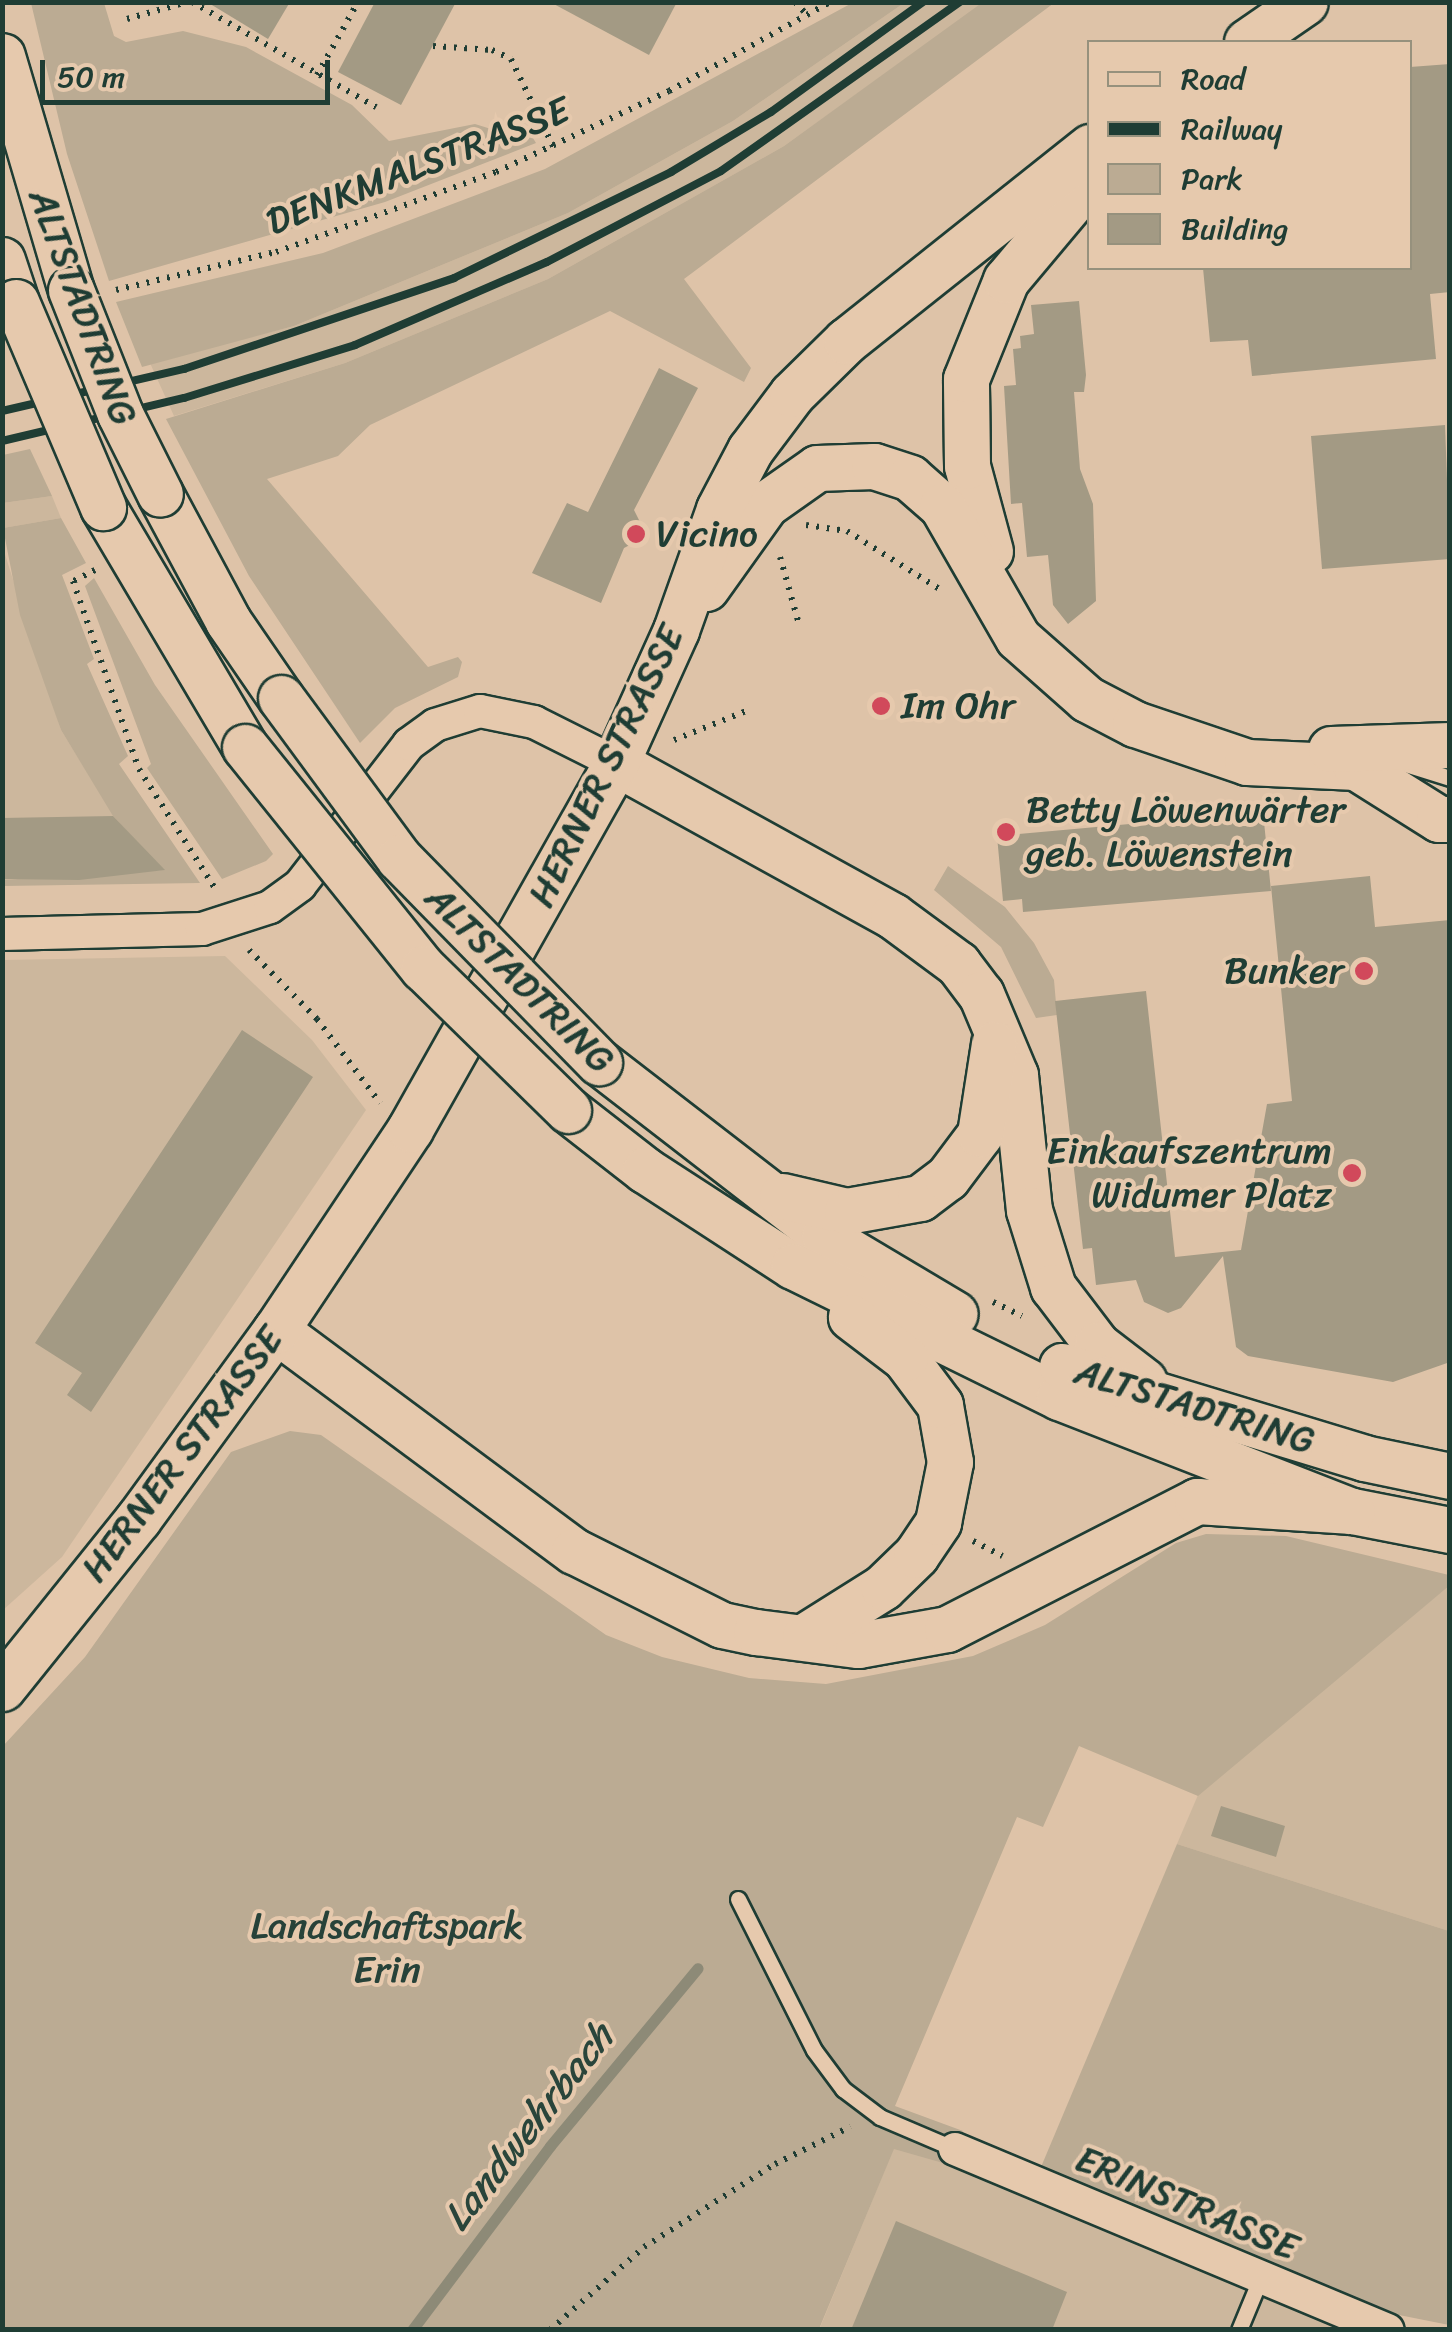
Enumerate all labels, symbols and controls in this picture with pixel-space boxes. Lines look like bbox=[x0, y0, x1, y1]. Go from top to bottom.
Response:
scale bar bbox=[45, 40, 335, 102]
legend bbox=[1087, 40, 1412, 270]
text: 50 m bbox=[57, 50, 125, 104]
text: Road bbox=[1181, 52, 1245, 106]
street label: DENKMALSTRASSE bbox=[260, 87, 576, 245]
text: Railway bbox=[1181, 102, 1282, 156]
text: Park bbox=[1181, 152, 1243, 206]
street label: ALTSTADTRING bbox=[19, 182, 147, 432]
text: Building bbox=[1181, 202, 1288, 256]
place label: Vicino bbox=[656, 511, 758, 557]
marker: Vicino bbox=[625, 523, 647, 545]
street label: HERNER STRASSE bbox=[517, 616, 695, 916]
place label: Im Ohr bbox=[901, 683, 1015, 729]
marker: Im Ohr bbox=[870, 695, 892, 717]
place label: Betty Löwenwärter geb. Löwenstein bbox=[1026, 787, 1346, 876]
marker: Betty Löwenwärter geb. Löwenstein bbox=[995, 821, 1017, 843]
street label: ALTSTADTRING bbox=[416, 875, 624, 1083]
place label: Bunker bbox=[1224, 948, 1344, 994]
marker: Bunker bbox=[1353, 960, 1375, 982]
place label: Einkaufszentrum Widumer Platz bbox=[1046, 1128, 1332, 1218]
marker: Einkaufszentrum Widumer Platz bbox=[1341, 1162, 1363, 1184]
street label: HERNER STRASSE bbox=[70, 1316, 294, 1592]
street label: ALTSTADTRING bbox=[1069, 1348, 1321, 1464]
park label: Landschaftspark Erin bbox=[250, 1903, 524, 1992]
water label: Landwehrbach bbox=[432, 2014, 624, 2240]
street label: ERINSTRASSE bbox=[1069, 2136, 1305, 2270]

